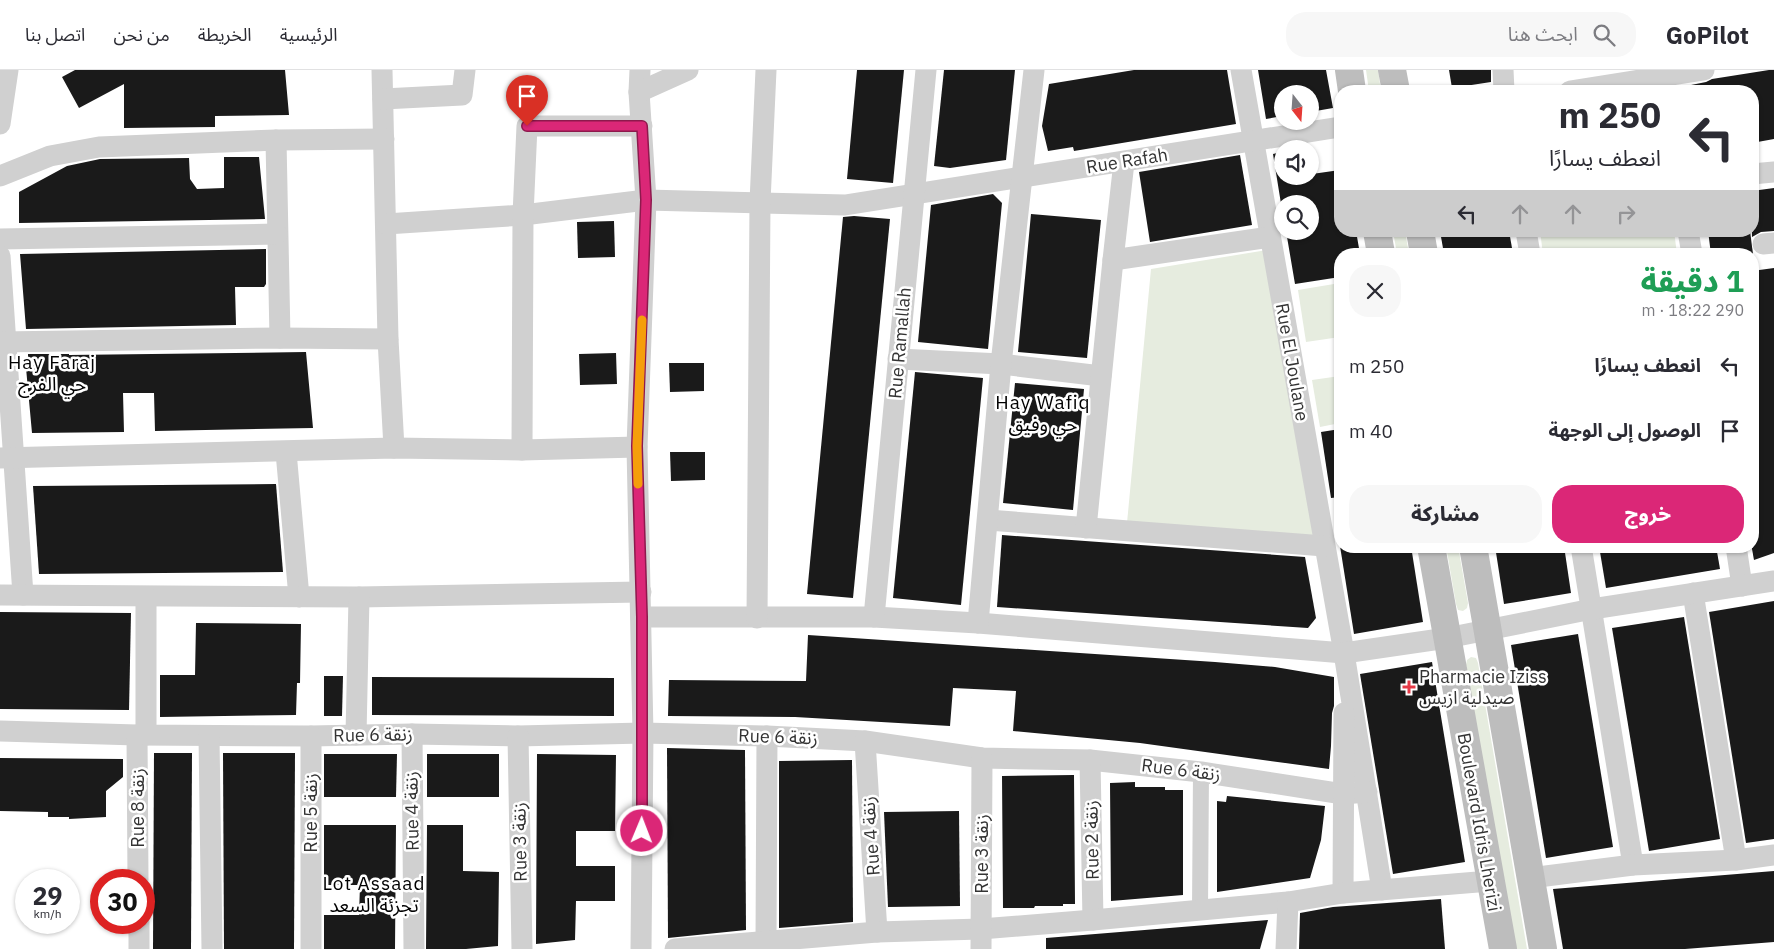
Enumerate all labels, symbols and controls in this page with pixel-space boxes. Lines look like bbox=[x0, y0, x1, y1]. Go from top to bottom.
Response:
search box bbox=[1286, 12, 1636, 57]
text: GoPilot bbox=[1666, 19, 1749, 51]
icon: search bbox=[1590, 21, 1618, 49]
text: ابحث هنا bbox=[1508, 22, 1578, 46]
text: اتصل بنا bbox=[25, 23, 85, 46]
text: من نحن bbox=[113, 23, 170, 46]
text: الخريطة bbox=[198, 23, 252, 46]
text: الرئيسية bbox=[280, 23, 338, 46]
pin bbox=[506, 75, 548, 126]
icon: arrive bbox=[513, 82, 541, 110]
north arrow bbox=[1274, 85, 1319, 130]
map controls bbox=[1274, 85, 1319, 240]
text: 250 m bbox=[1558, 92, 1661, 138]
icon: left bbox=[1679, 105, 1744, 170]
button: sound bbox=[1274, 140, 1319, 185]
street label: Rue Rafah bbox=[1084, 143, 1169, 178]
text: انعطف يسارًا bbox=[1549, 143, 1661, 172]
button: search bbox=[1274, 195, 1319, 240]
icon: left bbox=[1453, 200, 1481, 228]
icon: ahead bbox=[1506, 200, 1534, 228]
icon: ahead bbox=[1559, 200, 1587, 228]
icon: right bbox=[1612, 200, 1640, 228]
text: 1 دقيقة bbox=[1641, 261, 1744, 300]
button: close bbox=[1349, 265, 1401, 317]
street label: Rue Ramallah bbox=[883, 286, 916, 400]
text: 290 m · 18:22 bbox=[1642, 300, 1744, 320]
street label: Rue El Joulane bbox=[1271, 301, 1314, 423]
district label: Hay Faraj حي الفرج bbox=[8, 350, 96, 399]
icon: left bbox=[1716, 352, 1744, 380]
text: انعطف يسارًا bbox=[1594, 353, 1701, 377]
text: 250 m bbox=[1349, 354, 1404, 378]
district label: Hay Wafiq حي وفيق bbox=[995, 390, 1091, 439]
icon: arrive bbox=[1716, 417, 1744, 445]
text: الوصول إلى الوجهة bbox=[1549, 418, 1701, 442]
text: 40 m bbox=[1349, 419, 1393, 443]
button: مشاركة bbox=[1349, 485, 1542, 543]
button: خروج bbox=[1552, 485, 1744, 543]
place label: Pharmacie Iziss صيدلية ازيس bbox=[1419, 665, 1547, 709]
marker: Pharmacie Iziss صيدلية ازيس bbox=[1403, 681, 1415, 693]
street label: Rue 6 زنقة bbox=[333, 722, 413, 747]
street label: Rue 6 زنقة bbox=[738, 724, 818, 749]
street label: Boulevard Idris Lherizi bbox=[1452, 731, 1507, 913]
street label: Rue 6 زنقة bbox=[1140, 753, 1222, 786]
street label: Rue 8 زنقة bbox=[126, 768, 149, 848]
street label: Rue 4 زنقة bbox=[399, 771, 424, 851]
street label: Rue 5 زنقة bbox=[299, 773, 322, 853]
street label: Rue 4 زنقة bbox=[856, 796, 885, 876]
street label: Rue 2 زنقة bbox=[1079, 800, 1104, 880]
street label: Rue 3 زنقة bbox=[507, 802, 532, 882]
position arrow bbox=[615, 804, 667, 856]
street label: Rue 3 زنقة bbox=[970, 814, 993, 894]
speed limit sign: 30 bbox=[90, 869, 155, 934]
district label: Lot Assaad تجزئة السعد bbox=[322, 871, 426, 917]
text: 29 bbox=[32, 879, 63, 912]
text: km/h bbox=[33, 906, 62, 921]

